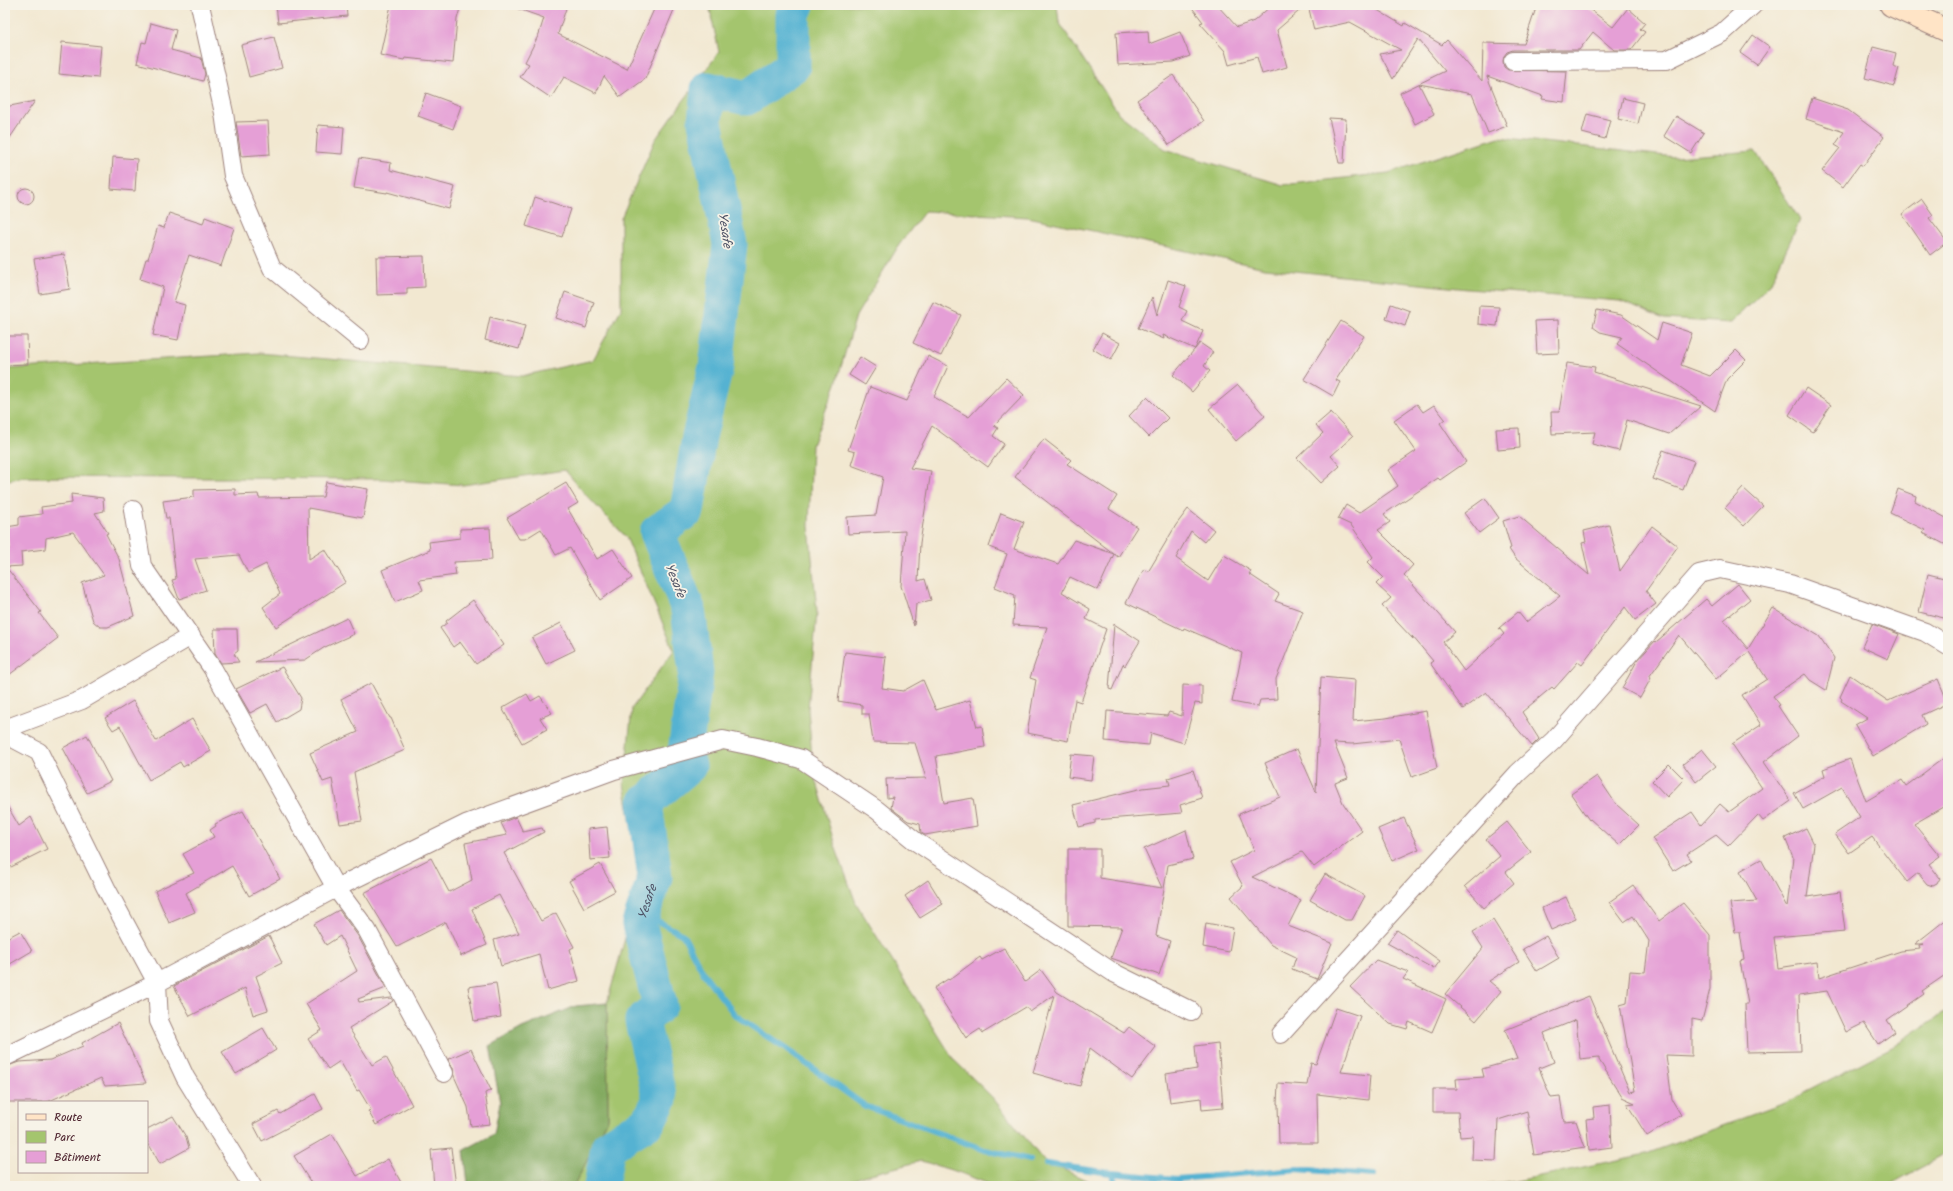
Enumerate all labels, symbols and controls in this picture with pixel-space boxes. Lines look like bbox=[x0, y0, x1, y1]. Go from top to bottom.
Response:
water label: Yesafe bbox=[712, 211, 738, 250]
water label: Yesafe bbox=[658, 560, 691, 602]
water label: Yesafe bbox=[632, 881, 664, 923]
legend bbox=[18, 1101, 148, 1173]
text: Route bbox=[54, 1108, 83, 1127]
text: Parc bbox=[54, 1128, 75, 1147]
text: Bâtiment bbox=[54, 1148, 101, 1167]

